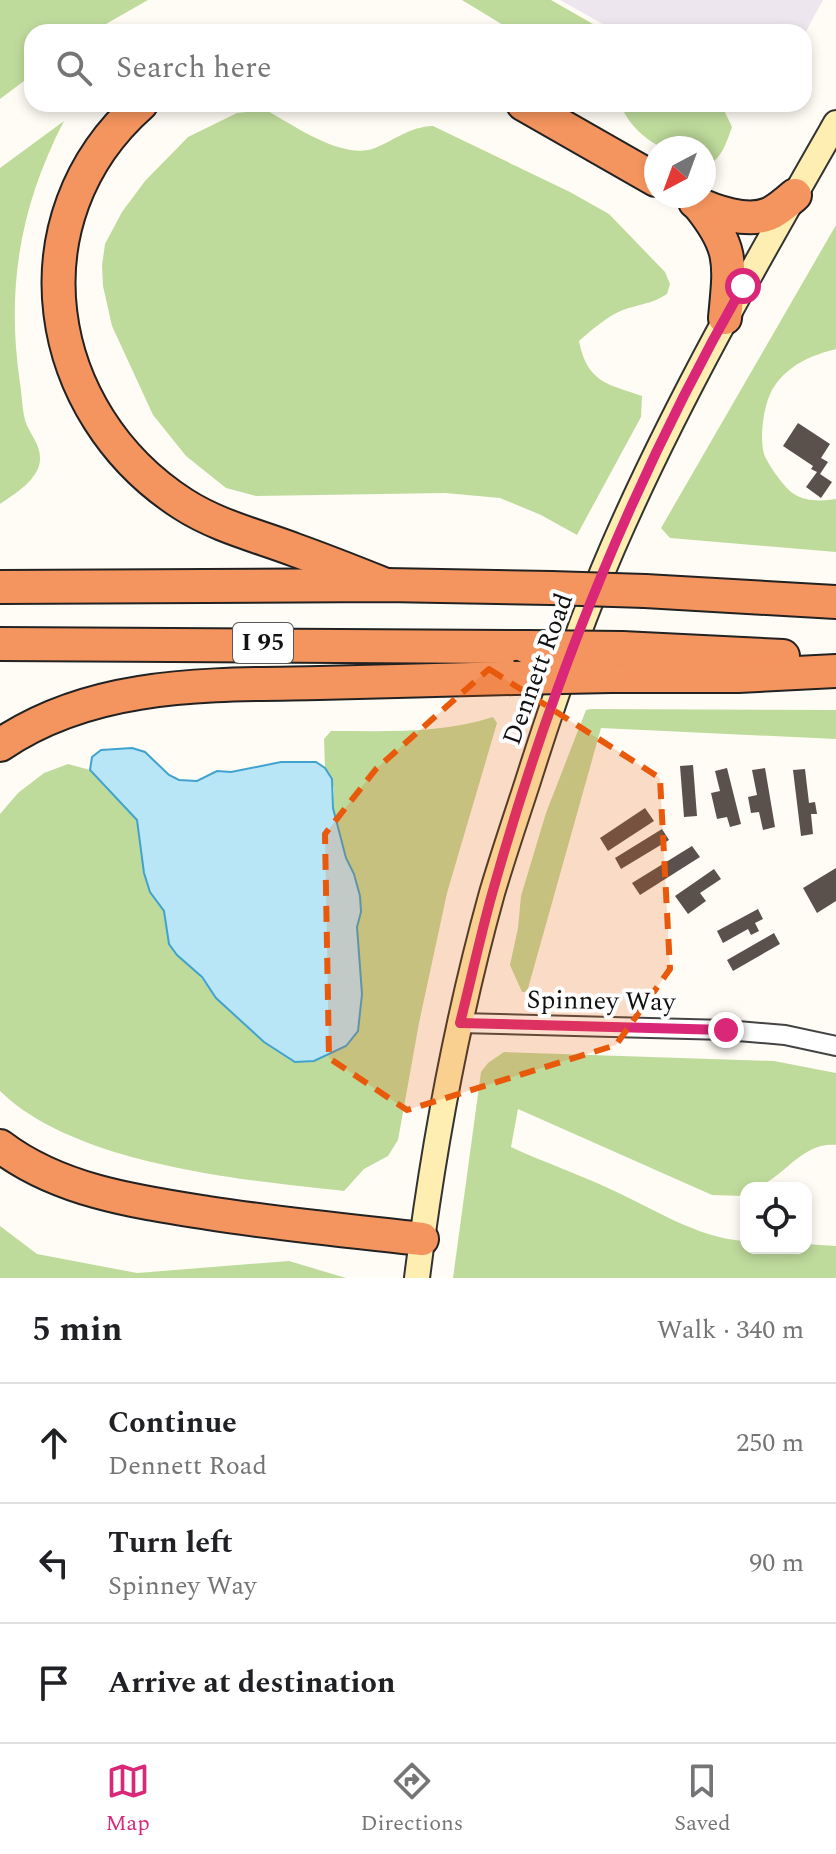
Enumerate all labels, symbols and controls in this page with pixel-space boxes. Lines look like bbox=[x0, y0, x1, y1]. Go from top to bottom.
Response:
search box bbox=[24, 24, 812, 112]
text: Search here bbox=[116, 45, 272, 91]
icon: search bbox=[52, 46, 96, 90]
north arrow bbox=[644, 136, 716, 208]
route start bbox=[725, 268, 761, 304]
street label: Dennett Road bbox=[492, 587, 584, 751]
road number: I 95 bbox=[233, 623, 293, 663]
street label: Spinney Way bbox=[526, 980, 677, 1022]
route end bbox=[708, 1012, 744, 1048]
map controls bbox=[740, 1182, 812, 1254]
button: locate bbox=[740, 1182, 812, 1254]
text: 5 min bbox=[32, 1304, 122, 1356]
text: Walk · 340 m bbox=[657, 1310, 804, 1350]
text: Continue bbox=[108, 1400, 237, 1446]
icon: ahead bbox=[32, 1421, 76, 1465]
text: 250 m bbox=[736, 1423, 804, 1463]
text: Dennett Road bbox=[108, 1446, 267, 1486]
text: Turn left bbox=[108, 1520, 233, 1566]
icon: left bbox=[32, 1541, 76, 1585]
text: 90 m bbox=[749, 1543, 804, 1583]
text: Spinney Way bbox=[108, 1566, 257, 1606]
text: Arrive at destination bbox=[108, 1660, 395, 1706]
icon: arrive bbox=[32, 1661, 76, 1705]
tab: Map bbox=[105, 1759, 150, 1840]
tab: Directions bbox=[361, 1759, 463, 1840]
tab: Saved bbox=[674, 1759, 731, 1840]

